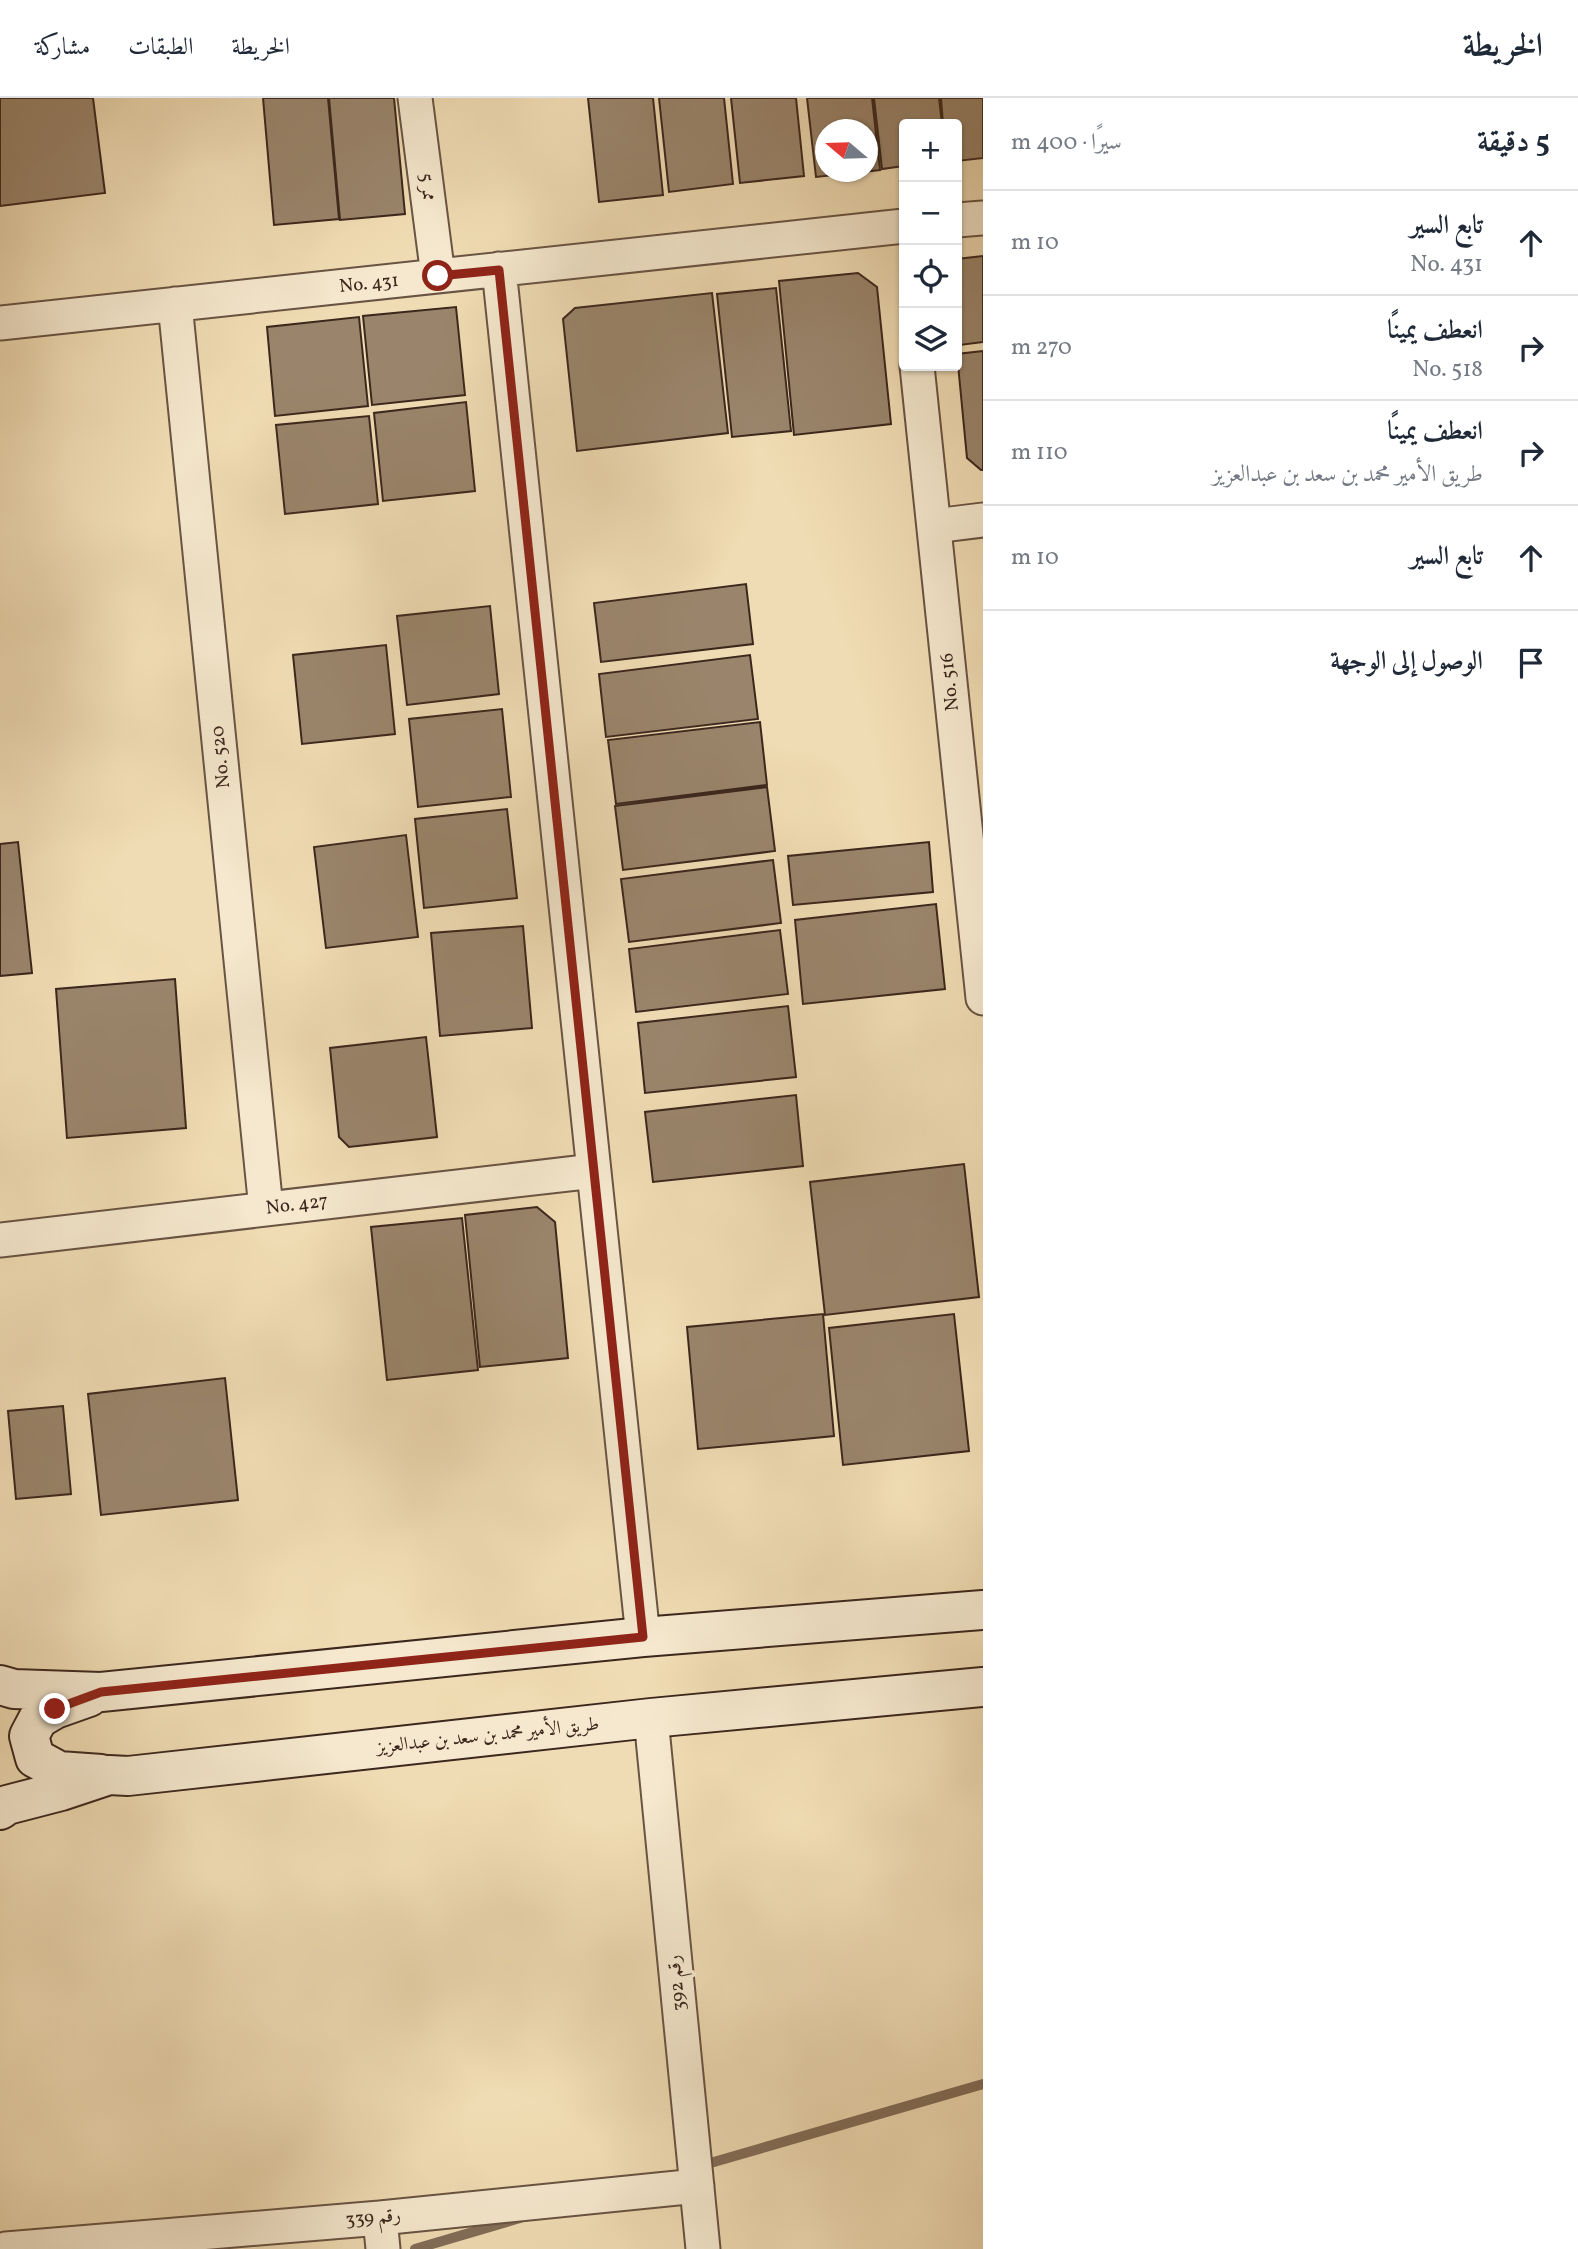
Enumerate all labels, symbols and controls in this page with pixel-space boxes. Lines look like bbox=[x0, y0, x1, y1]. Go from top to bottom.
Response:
text: الخريطة bbox=[1463, 25, 1543, 71]
text: مشاركة bbox=[35, 31, 90, 65]
text: الطبقات bbox=[128, 31, 194, 65]
text: الخريطة bbox=[232, 31, 290, 65]
north arrow bbox=[815, 119, 878, 182]
map controls bbox=[899, 119, 962, 371]
button: + bbox=[899, 119, 962, 182]
text: 5 دقيقة bbox=[1477, 122, 1550, 164]
text: سيرًا · 400 m bbox=[1011, 127, 1122, 159]
street label: ممر 5 bbox=[412, 171, 442, 203]
button: − bbox=[899, 182, 962, 245]
text: تابع السير bbox=[1410, 208, 1483, 244]
icon: ahead bbox=[1512, 224, 1550, 262]
text: 10 m bbox=[1011, 227, 1059, 259]
button: locate bbox=[899, 245, 962, 308]
text: No. 431 bbox=[1410, 249, 1483, 281]
route start bbox=[422, 260, 453, 291]
street label: No. 431 bbox=[338, 268, 400, 300]
button: layers bbox=[899, 308, 962, 371]
text: انعطف يمينًا bbox=[1387, 313, 1483, 349]
icon: right bbox=[1512, 329, 1550, 367]
text: 270 m bbox=[1011, 332, 1072, 364]
text: No. 518 bbox=[1412, 354, 1483, 386]
text: انعطف يمينًا bbox=[1387, 414, 1483, 450]
icon: right bbox=[1512, 434, 1550, 472]
text: 110 m bbox=[1011, 437, 1068, 469]
text: طريق الأمير محمد بن سعد بن عبدالعزيز bbox=[1212, 459, 1483, 491]
text: تابع السير bbox=[1410, 539, 1483, 575]
icon: ahead bbox=[1512, 539, 1550, 577]
text: 10 m bbox=[1011, 542, 1059, 574]
text: الوصول إلى الوجهة bbox=[1330, 644, 1483, 680]
icon: arrive bbox=[1512, 644, 1550, 682]
street label: No. 516 bbox=[934, 652, 966, 712]
street label: No. 520 bbox=[205, 724, 237, 790]
street label: No. 427 bbox=[264, 1188, 330, 1222]
route end bbox=[39, 1693, 70, 1724]
street label: طريق الأمير محمد بن سعد بن عبدالعزيز bbox=[373, 1709, 601, 1761]
street label: رقم 392 bbox=[661, 1953, 697, 2012]
street label: رقم 339 bbox=[344, 2203, 402, 2237]

